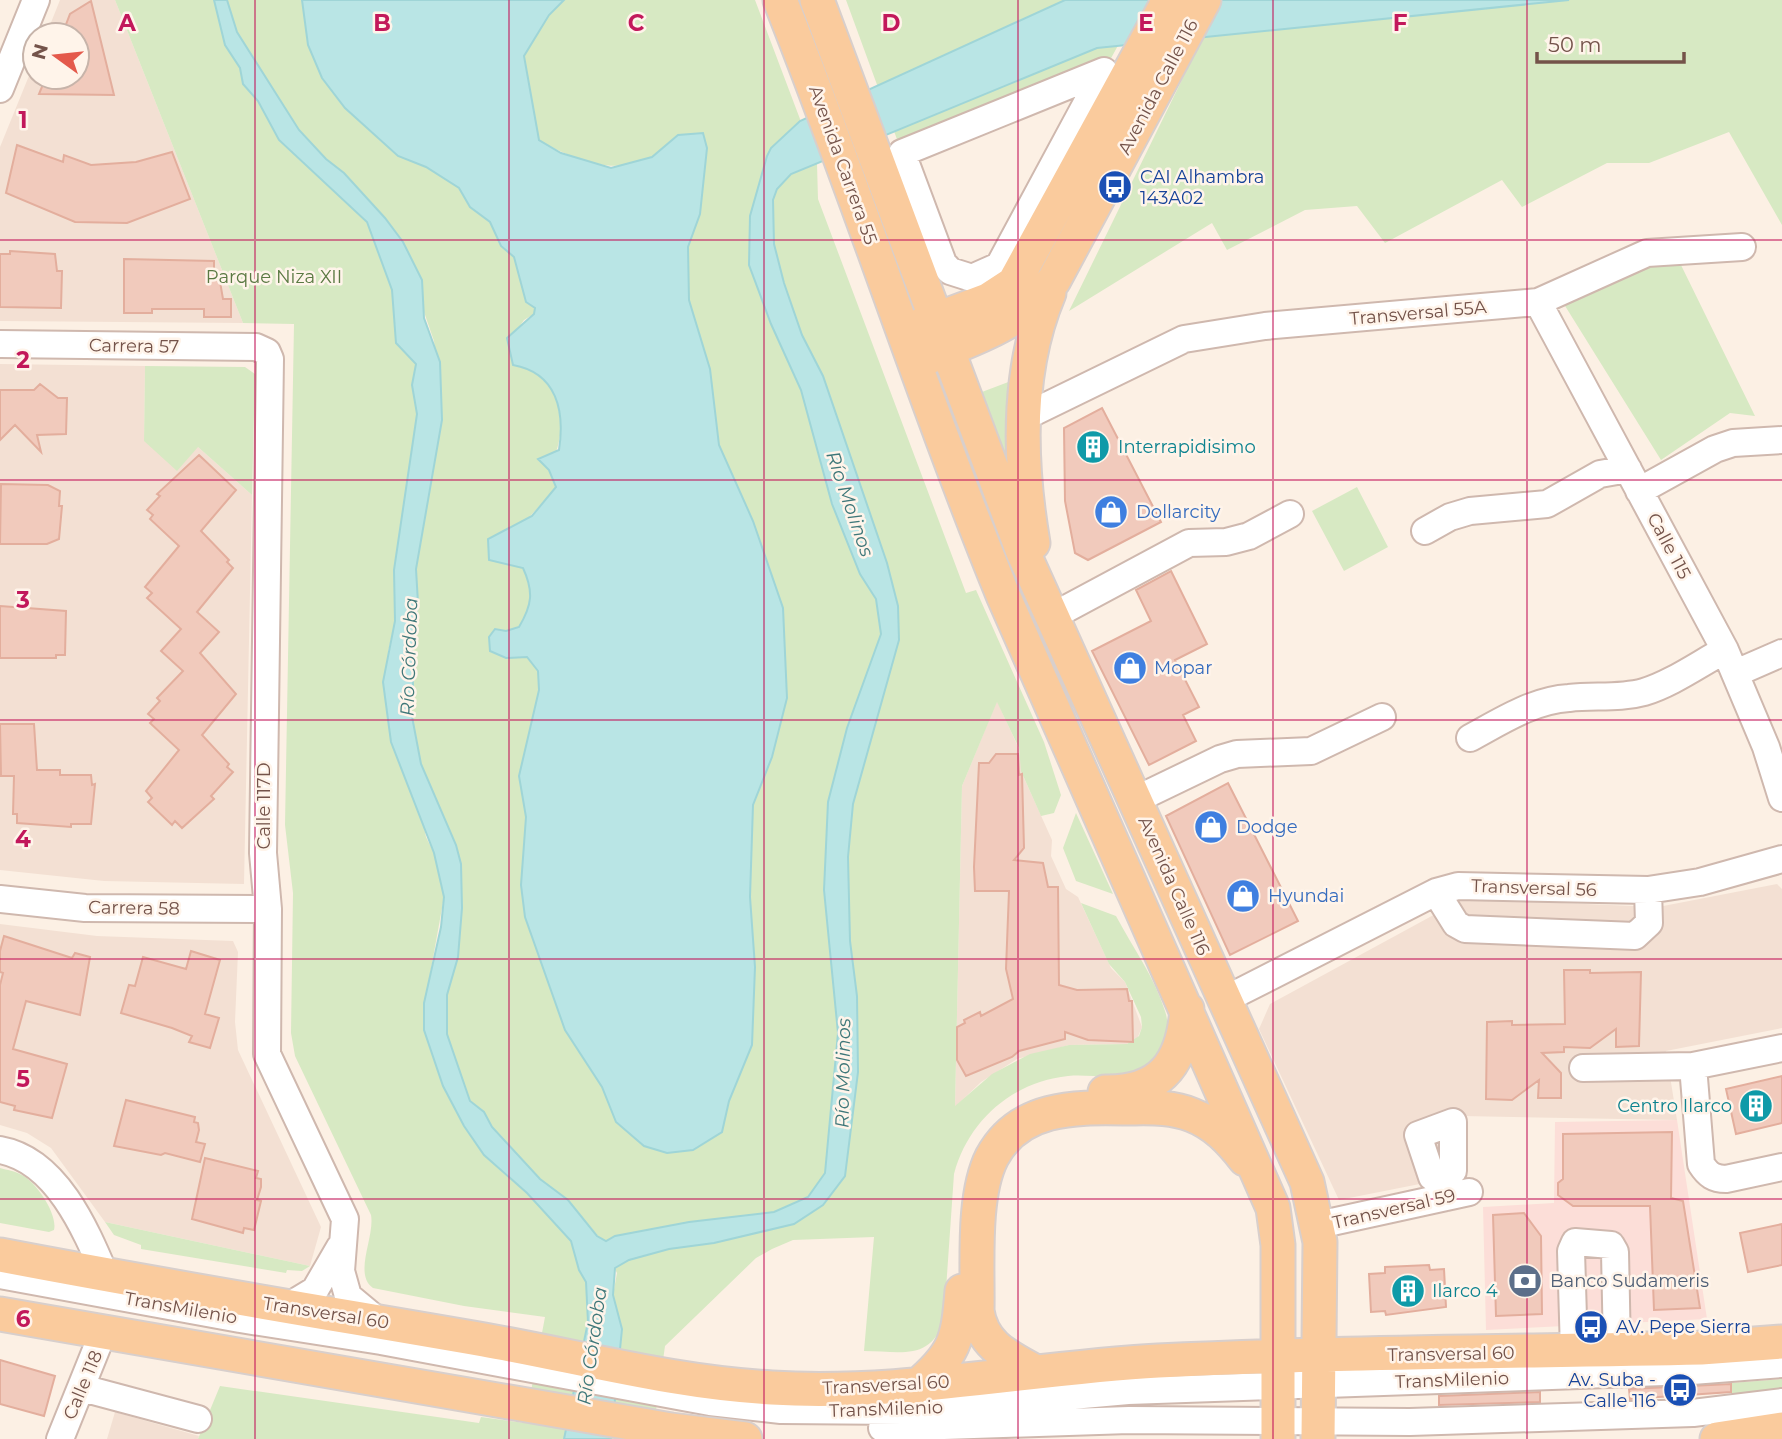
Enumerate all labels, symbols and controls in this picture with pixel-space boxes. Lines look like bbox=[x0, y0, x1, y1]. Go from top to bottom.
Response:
text: A bbox=[117, 9, 136, 37]
text: B bbox=[373, 9, 391, 37]
text: C bbox=[628, 9, 645, 37]
text: D bbox=[882, 9, 901, 37]
text: E bbox=[1138, 9, 1154, 37]
text: F bbox=[1393, 9, 1408, 37]
street label: Avenida Calle 116 bbox=[1113, 16, 1203, 158]
north arrow bbox=[21, 21, 91, 91]
scale bar bbox=[1537, 21, 1684, 65]
text: 50 m bbox=[1548, 32, 1602, 57]
text: N bbox=[27, 41, 53, 62]
street label: Avenida Carrera 55 bbox=[804, 82, 882, 248]
text: 1 bbox=[18, 106, 28, 134]
place label: CAI Alhambra 143A02 bbox=[1140, 166, 1264, 209]
bus stop icon: CAI Alhambra 143A02 bbox=[1096, 168, 1134, 206]
park label: Parque Niza XII bbox=[206, 266, 342, 288]
street label: Transversal 55A bbox=[1348, 296, 1488, 330]
street label: Carrera 57 bbox=[89, 334, 179, 358]
text: 2 bbox=[16, 346, 30, 374]
building icon: Interrapidisimo bbox=[1074, 428, 1112, 466]
place label: Interrapidisimo bbox=[1118, 436, 1256, 458]
water label: Río Molinos bbox=[821, 448, 879, 560]
shop icon: Dollarcity bbox=[1092, 493, 1130, 531]
place label: Dollarcity bbox=[1136, 501, 1221, 523]
street label: Calle 115 bbox=[1642, 509, 1696, 583]
text: 3 bbox=[15, 586, 30, 614]
water label: Río Córdoba bbox=[395, 597, 423, 717]
shop icon: Mopar bbox=[1111, 649, 1149, 687]
place label: Mopar bbox=[1154, 657, 1212, 679]
street label: Calle 117D bbox=[253, 763, 275, 849]
shop icon: Dodge bbox=[1192, 808, 1230, 846]
street label: Avenida Calle 116 bbox=[1133, 813, 1215, 959]
place label: Dodge bbox=[1236, 816, 1298, 838]
text: 4 bbox=[15, 825, 31, 853]
street label: Transversal 56 bbox=[1471, 875, 1597, 901]
shop icon: Hyundai bbox=[1224, 877, 1262, 915]
place label: Hyundai bbox=[1268, 885, 1344, 907]
street label: Carrera 58 bbox=[88, 896, 180, 920]
water label: Río Molinos bbox=[831, 1018, 855, 1128]
text: 5 bbox=[16, 1065, 30, 1093]
building icon: Centro Ilarco bbox=[1737, 1087, 1775, 1125]
place label: Centro Ilarco bbox=[1617, 1095, 1732, 1117]
street label: Transversal 59 bbox=[1330, 1184, 1458, 1234]
bank icon: Banco Sudameris bbox=[1506, 1262, 1544, 1300]
place label: Banco Sudameris bbox=[1550, 1270, 1709, 1292]
building icon: Ilarco 4 bbox=[1389, 1272, 1427, 1310]
place label: Ilarco 4 bbox=[1432, 1280, 1498, 1302]
water label: Río Córdoba bbox=[572, 1285, 612, 1406]
street label: TransMilenio bbox=[123, 1287, 239, 1329]
street label: Transversal 60 bbox=[261, 1292, 391, 1334]
text: 6 bbox=[16, 1305, 31, 1333]
bus stop icon: AV. Pepe Sierra bbox=[1572, 1308, 1610, 1346]
place label: AV. Pepe Sierra bbox=[1616, 1316, 1751, 1338]
street label: Transversal 60 bbox=[1387, 1342, 1515, 1366]
street label: Calle 118 bbox=[59, 1347, 107, 1423]
street label: TransMilenio bbox=[1395, 1367, 1509, 1393]
place label: Av. Suba - Calle 116 bbox=[1568, 1369, 1656, 1412]
street label: Transversal 60 bbox=[822, 1371, 950, 1399]
bus stop icon: Av. Suba - Calle 116 bbox=[1661, 1371, 1699, 1409]
street label: TransMilenio bbox=[829, 1396, 943, 1422]

